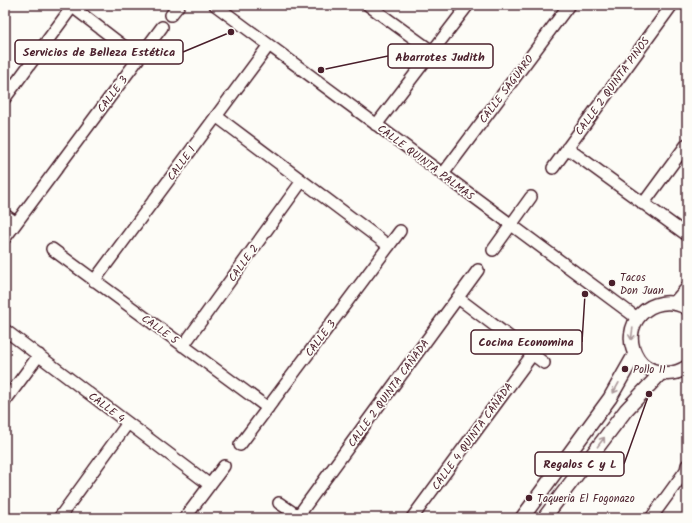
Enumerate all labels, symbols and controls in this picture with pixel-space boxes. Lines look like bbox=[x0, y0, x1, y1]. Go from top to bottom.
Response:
street label: CALLE 2 QUINTA PINOS bbox=[571, 34, 655, 140]
callout: Servicios de Belleza Estética bbox=[15, 40, 183, 64]
text: Servicios de Belleza Estética bbox=[23, 43, 175, 62]
callout: Abarrotes Judith bbox=[388, 44, 493, 68]
text: Abarrotes Judith bbox=[395, 48, 485, 67]
street label: CALLE SAGUARO bbox=[475, 51, 539, 128]
street label: CALLE 3 bbox=[93, 72, 133, 117]
street label: CALLE QUINTA PALMAS bbox=[373, 120, 478, 205]
street label: CALLE 1 bbox=[163, 142, 201, 185]
street label: CALLE 2 bbox=[224, 241, 264, 286]
place label: Tacos Don Juan bbox=[620, 269, 664, 300]
marker: Tacos Don Juan bbox=[607, 278, 617, 288]
street label: CALLE 5 bbox=[137, 310, 183, 350]
street label: CALLE 3 bbox=[301, 316, 341, 361]
one-way arrow bbox=[628, 327, 636, 340]
callout: Cocina Economina bbox=[471, 330, 582, 354]
text: Cocina Economina bbox=[478, 333, 574, 352]
street label: CALLE 2 QUINTA CAÑADA bbox=[343, 336, 434, 451]
place label: Pollo 11 bbox=[633, 361, 666, 379]
marker: Pollo 11 bbox=[620, 364, 630, 374]
street label: CALLE 4 QUINTA CAÑADA bbox=[428, 379, 518, 494]
one-way arrow bbox=[612, 382, 619, 394]
street label: CALLE 4 bbox=[84, 388, 129, 428]
one-way arrow bbox=[597, 437, 606, 448]
callout: Regalos C y L bbox=[535, 452, 624, 476]
text: Regalos C y L bbox=[543, 455, 617, 474]
place label: Taqueria El Fogonazo bbox=[537, 490, 635, 508]
marker: Taqueria El Fogonazo bbox=[524, 493, 534, 503]

